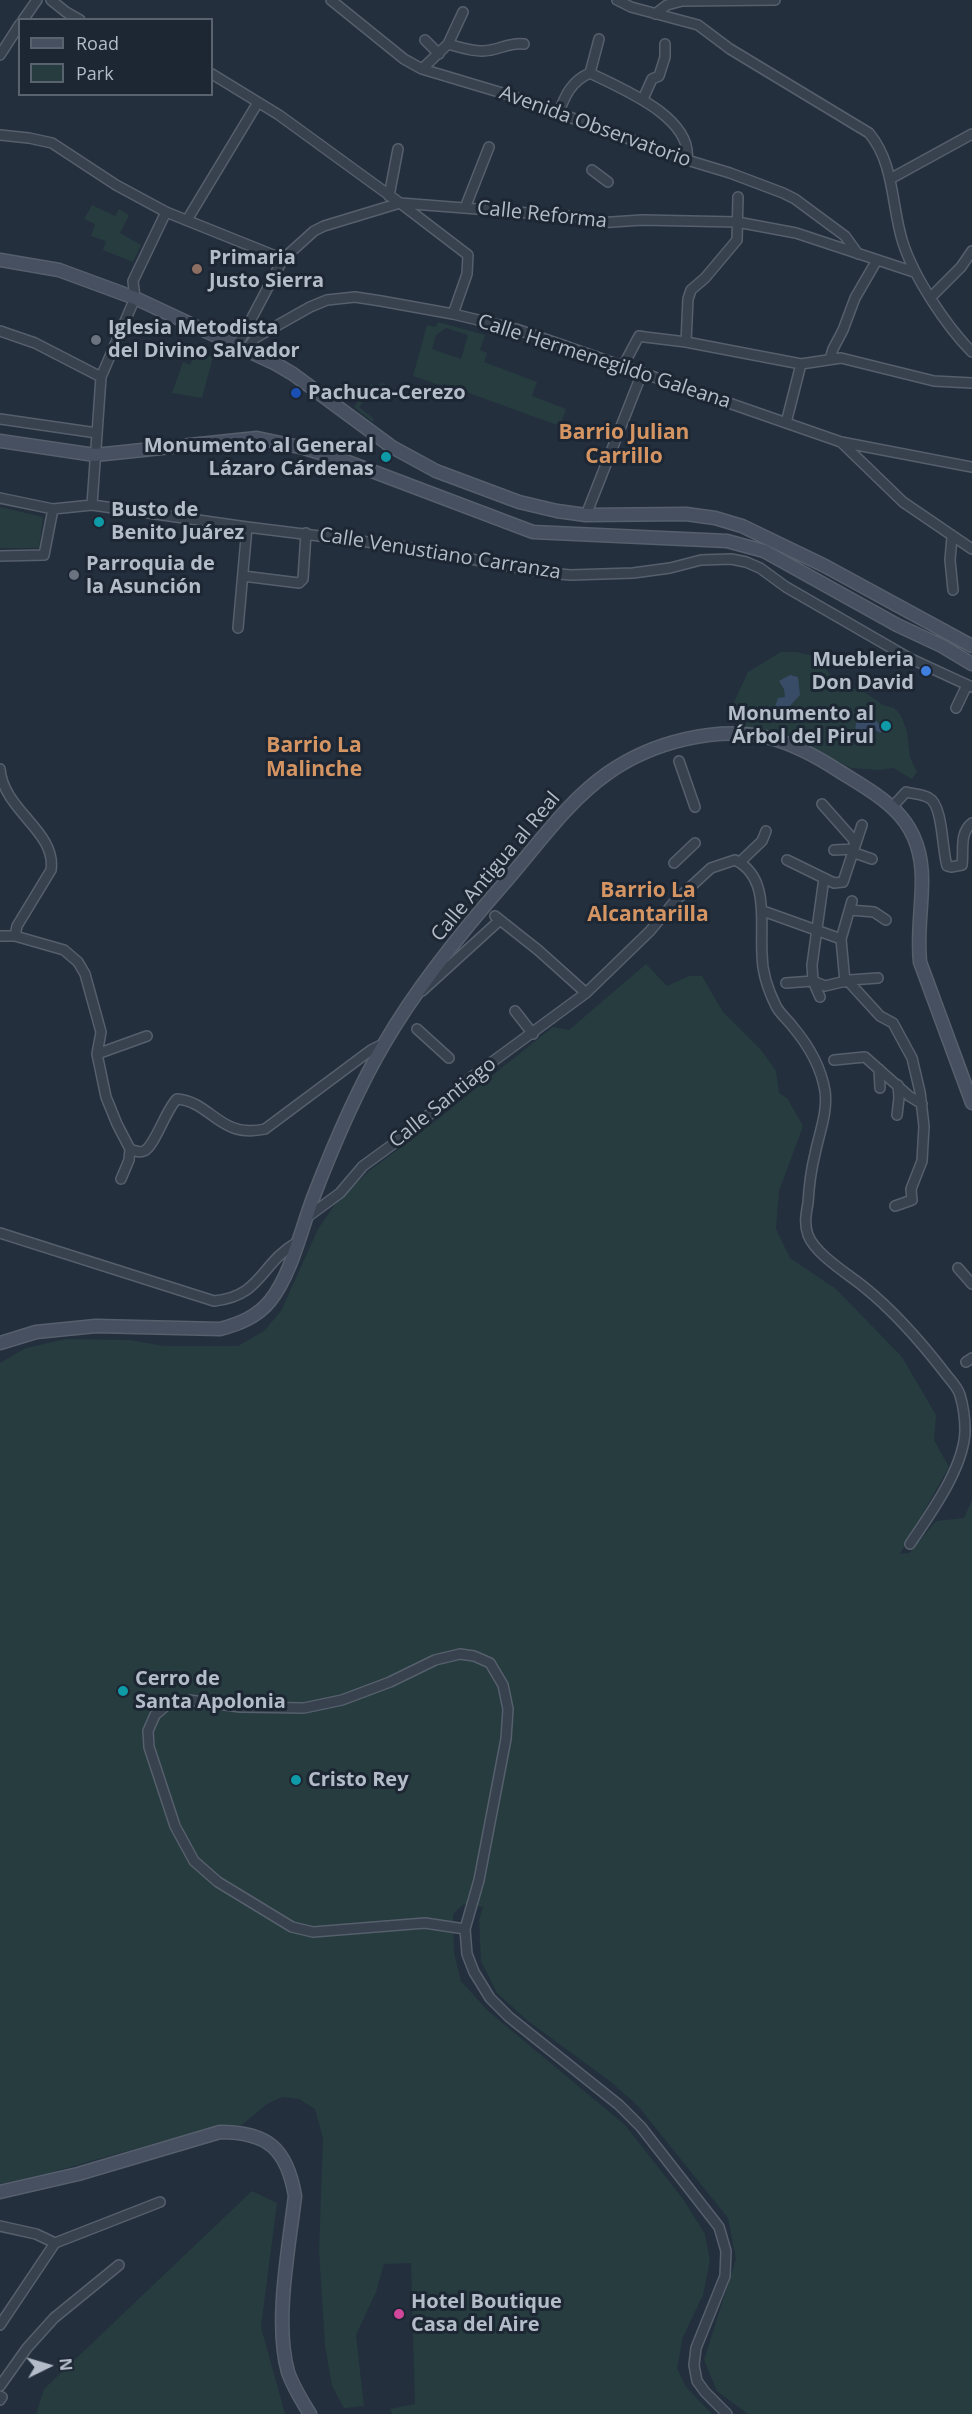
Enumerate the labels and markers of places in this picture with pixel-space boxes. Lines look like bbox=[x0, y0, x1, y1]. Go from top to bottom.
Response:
place label: Primaria Justo Sierra bbox=[209, 246, 324, 293]
marker: Primaria Justo Sierra bbox=[190, 262, 204, 276]
place label: Iglesia Metodista del Divino Salvador bbox=[108, 316, 300, 363]
marker: Iglesia Metodista del Divino Salvador bbox=[89, 333, 103, 347]
place label: Pachuca-Cerezo bbox=[308, 381, 466, 405]
marker: Pachuca-Cerezo bbox=[289, 386, 303, 400]
place label: Monumento al General Lázaro Cárdenas bbox=[144, 434, 374, 481]
marker: Monumento al General Lázaro Cárdenas bbox=[379, 450, 393, 464]
place label: Busto de Benito Juárez bbox=[111, 498, 244, 545]
marker: Busto de Benito Juárez bbox=[92, 515, 106, 529]
place label: Parroquia de la Asunción bbox=[86, 552, 215, 599]
marker: Parroquia de la Asunción bbox=[67, 568, 81, 582]
place label: Muebleria Don David bbox=[811, 648, 914, 695]
marker: Muebleria Don David bbox=[919, 664, 933, 678]
place label: Monumento al Árbol del Pirul bbox=[727, 702, 874, 749]
marker: Monumento al Árbol del Pirul bbox=[879, 719, 893, 733]
place label: Cerro de Santa Apolonia bbox=[135, 1667, 286, 1714]
marker: Cerro de Santa Apolonia bbox=[116, 1684, 130, 1698]
place label: Cristo Rey bbox=[308, 1768, 409, 1792]
marker: Cristo Rey bbox=[289, 1773, 303, 1787]
place label: Hotel Boutique Casa del Aire bbox=[411, 2290, 562, 2337]
marker: Hotel Boutique Casa del Aire bbox=[392, 2307, 406, 2321]

